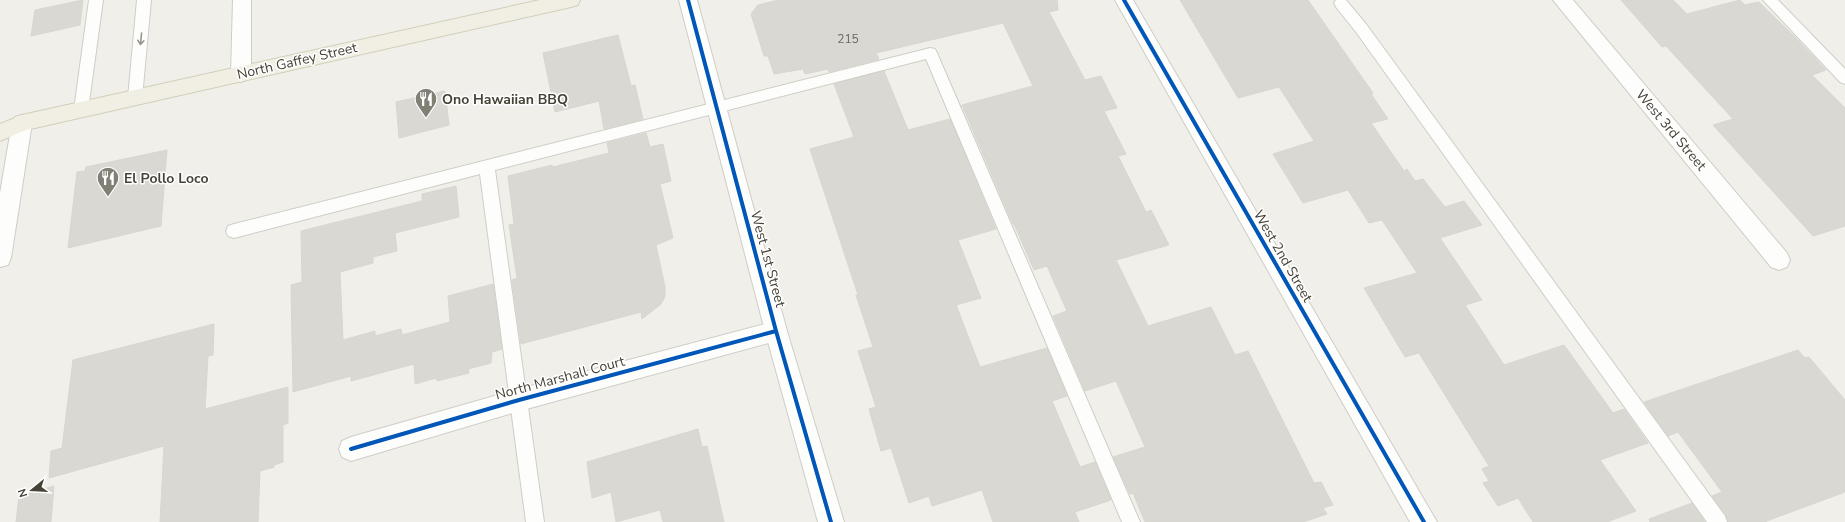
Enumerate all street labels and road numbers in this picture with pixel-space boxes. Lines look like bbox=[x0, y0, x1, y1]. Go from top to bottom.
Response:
street label: North Gaffey Street bbox=[235, 38, 359, 84]
street label: West 3rd Street bbox=[1631, 85, 1711, 175]
street label: West 2nd Street bbox=[1249, 206, 1317, 306]
street label: West 1st Street bbox=[746, 209, 790, 309]
street label: North Marshall Court bbox=[493, 352, 627, 404]

